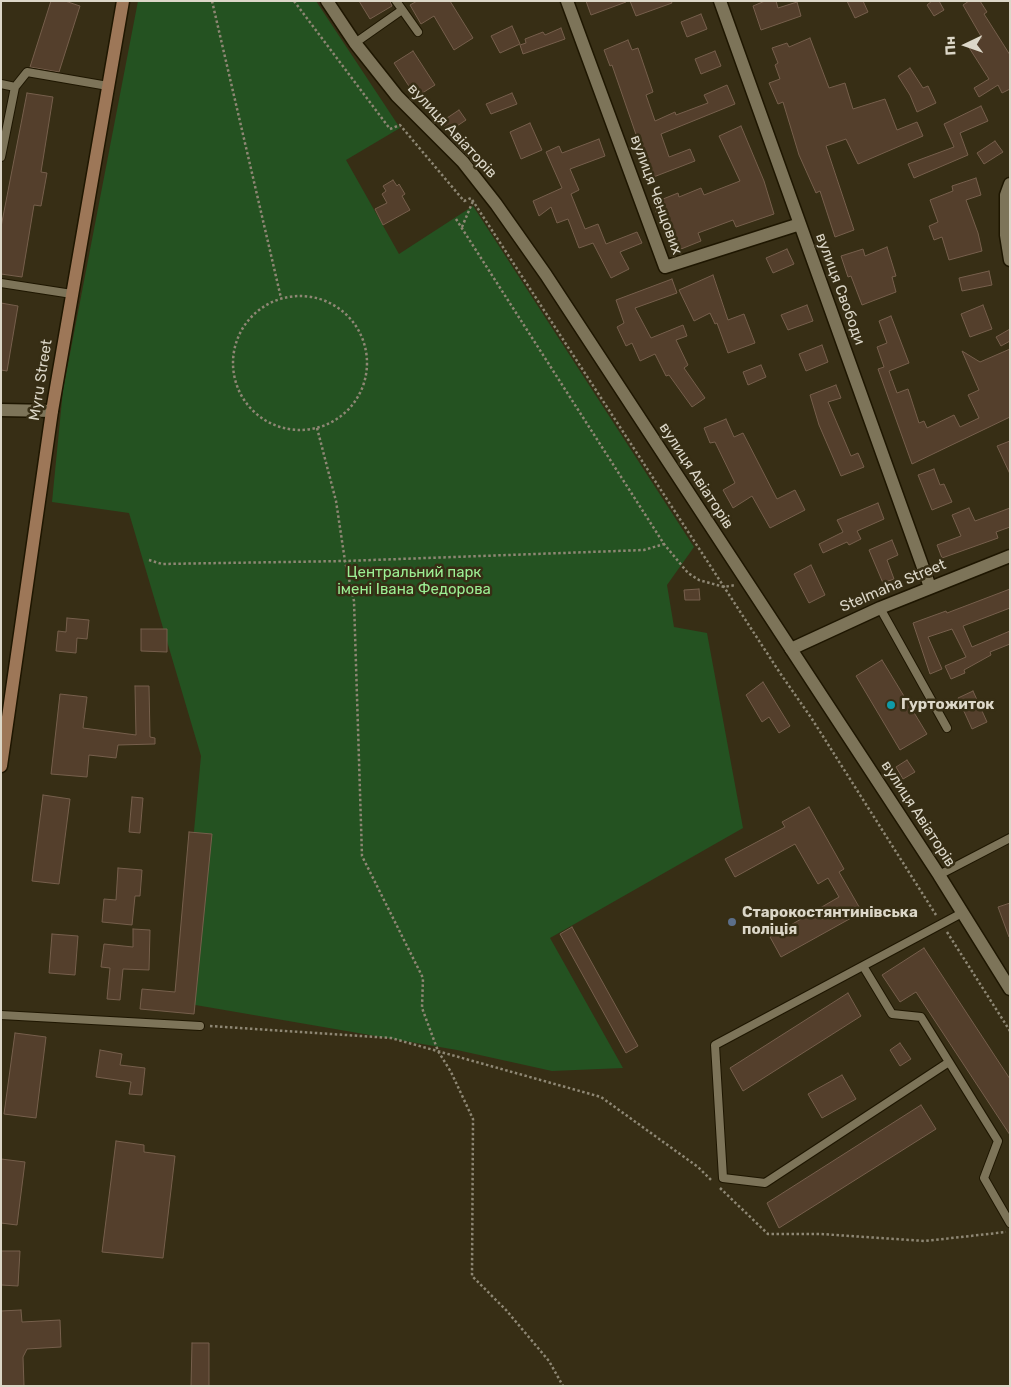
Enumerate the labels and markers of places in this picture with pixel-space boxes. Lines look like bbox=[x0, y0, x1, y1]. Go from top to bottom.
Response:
place label: Гуртожиток bbox=[901, 696, 994, 714]
marker: Гуртожиток bbox=[885, 699, 897, 711]
place label: Старокостянтинівська поліція bbox=[742, 904, 918, 939]
marker: Старокостянтинівська поліція bbox=[726, 916, 738, 928]

